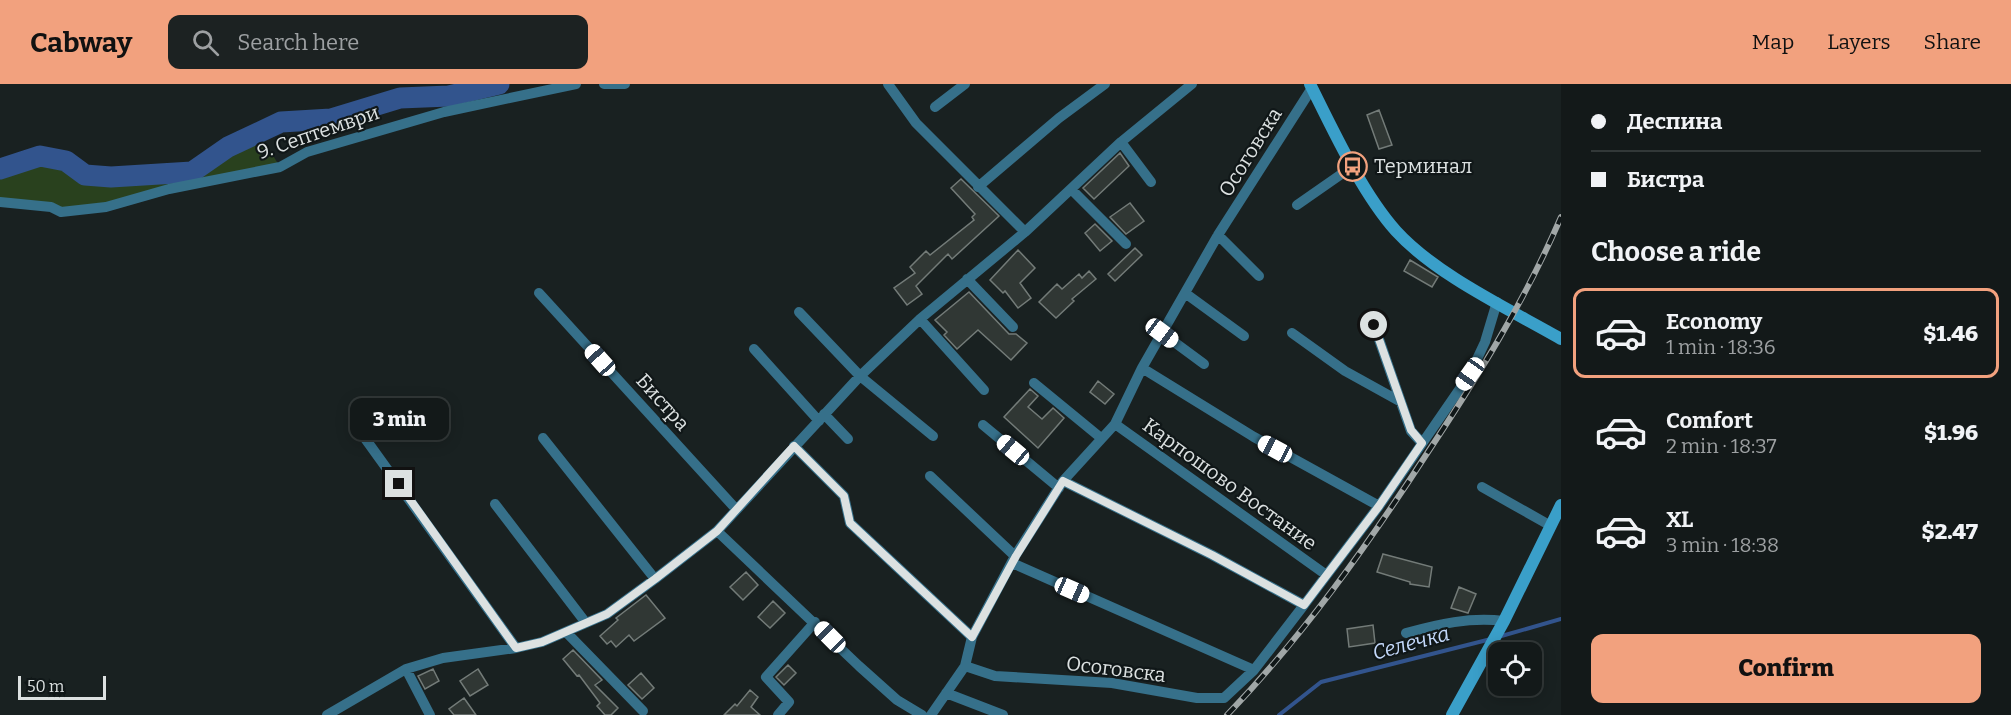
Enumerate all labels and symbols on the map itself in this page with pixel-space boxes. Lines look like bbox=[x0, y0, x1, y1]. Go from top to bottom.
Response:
street label: 9. Септември bbox=[254, 100, 382, 164]
street label: Осоговска bbox=[1213, 103, 1287, 201]
bus stop icon: Терминал bbox=[1337, 150, 1369, 182]
place label: Терминал bbox=[1374, 154, 1472, 178]
route start bbox=[1360, 311, 1387, 338]
car bbox=[1142, 315, 1182, 351]
car bbox=[581, 341, 619, 379]
car bbox=[1452, 354, 1488, 394]
street label: Бистра bbox=[631, 369, 695, 435]
callout: 3 min bbox=[350, 397, 448, 439]
street label: Карпошово Востание bbox=[1138, 413, 1322, 555]
car bbox=[993, 432, 1033, 468]
car bbox=[1255, 433, 1295, 465]
route end bbox=[385, 470, 412, 497]
car bbox=[1052, 574, 1092, 606]
car bbox=[811, 618, 849, 656]
water label: Селечка bbox=[1370, 620, 1452, 666]
street label: Осоговска bbox=[1065, 651, 1167, 687]
scale bar bbox=[18, 673, 106, 700]

